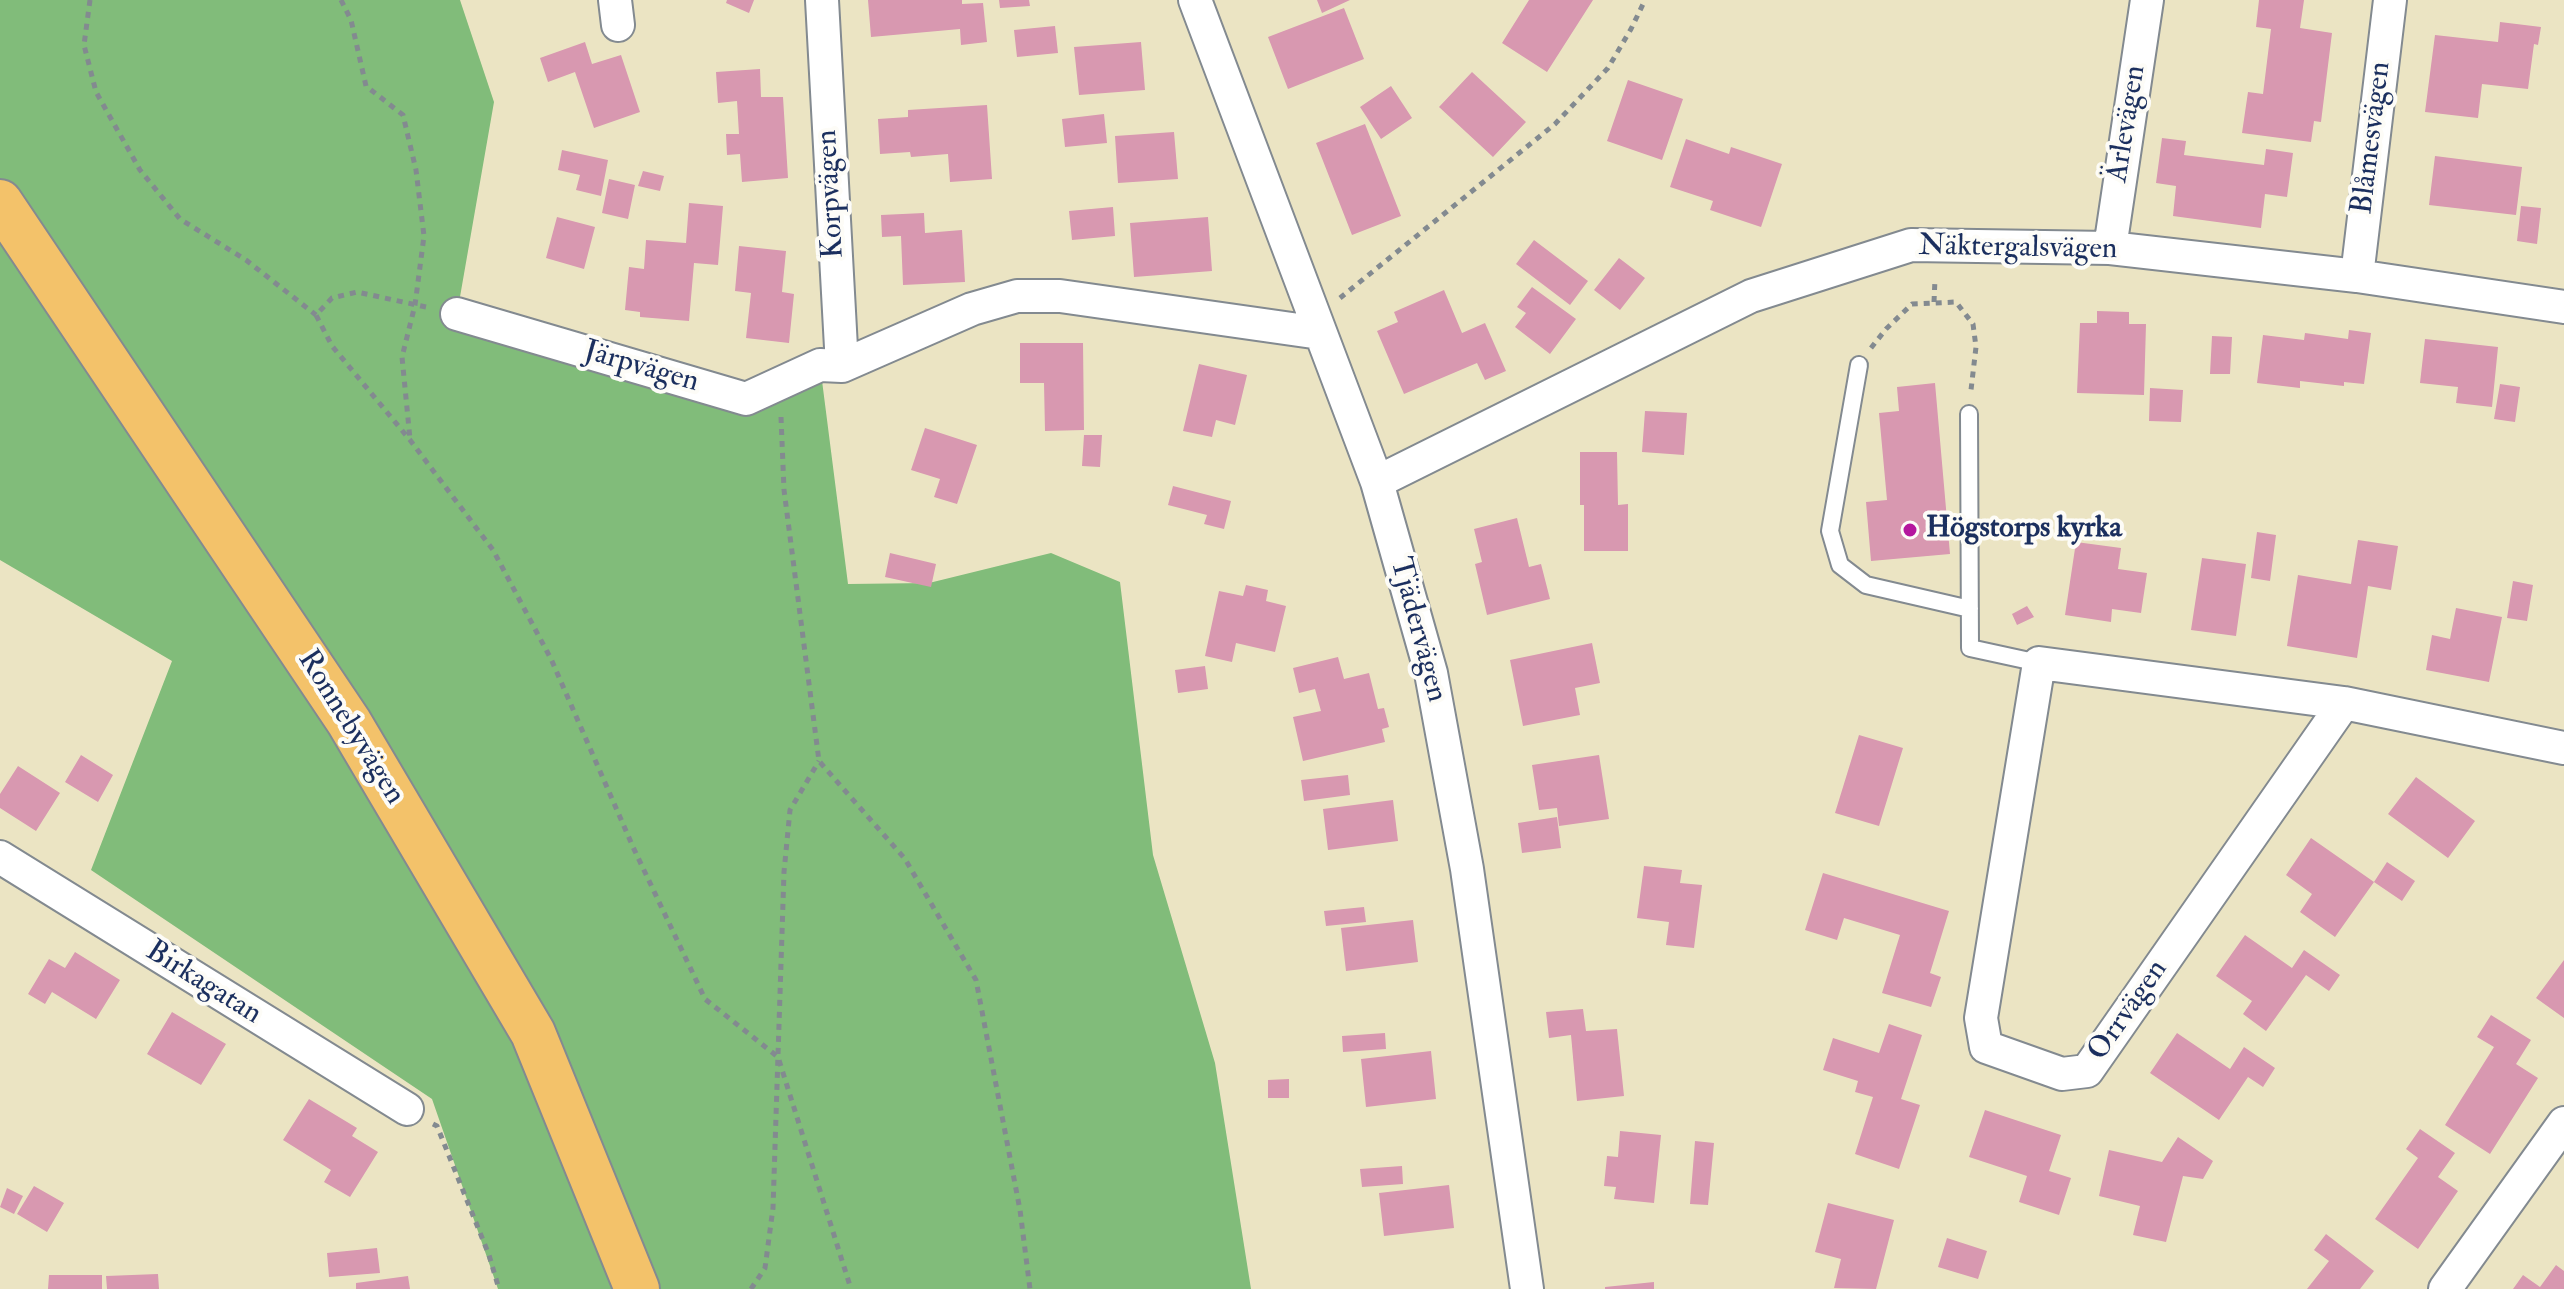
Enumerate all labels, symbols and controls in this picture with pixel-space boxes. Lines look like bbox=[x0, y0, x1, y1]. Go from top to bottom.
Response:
street label: Blåmesvägen bbox=[2346, 60, 2400, 216]
street label: Ärlevägen bbox=[2101, 63, 2155, 185]
street label: Korpvägen bbox=[811, 129, 853, 259]
street label: Näktergalsvägen bbox=[1918, 229, 2118, 269]
street label: Järpvägen bbox=[579, 334, 703, 402]
place label: Högstorps kyrka bbox=[1926, 512, 2122, 548]
marker: Högstorps kyrka bbox=[1901, 521, 1919, 539]
street label: Tjädervägen bbox=[1380, 554, 1454, 706]
street label: Ronnebyvägen bbox=[288, 644, 412, 812]
street label: Birkagatan bbox=[138, 934, 268, 1034]
street label: Orrvägen bbox=[2081, 954, 2177, 1068]

